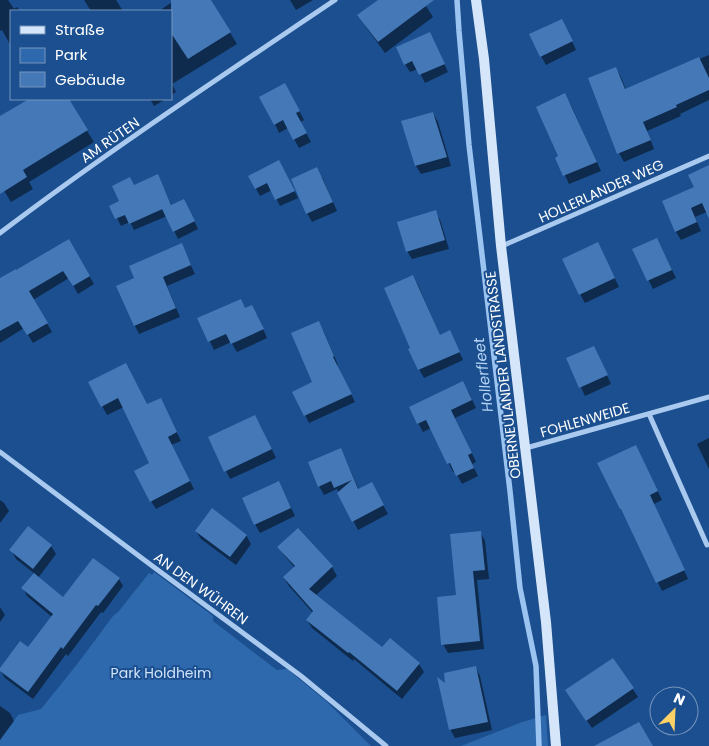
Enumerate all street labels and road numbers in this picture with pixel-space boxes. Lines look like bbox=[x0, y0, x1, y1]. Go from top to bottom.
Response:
street label: AM RÜTEN bbox=[76, 112, 144, 168]
street label: HOLLERLANDER WEG bbox=[535, 154, 667, 228]
street label: OBERNEULANDER LANDSTRASSE bbox=[480, 270, 526, 480]
street label: FOHLENWEIDE bbox=[538, 398, 632, 442]
street label: AN DEN WÜHREN bbox=[150, 547, 252, 629]

